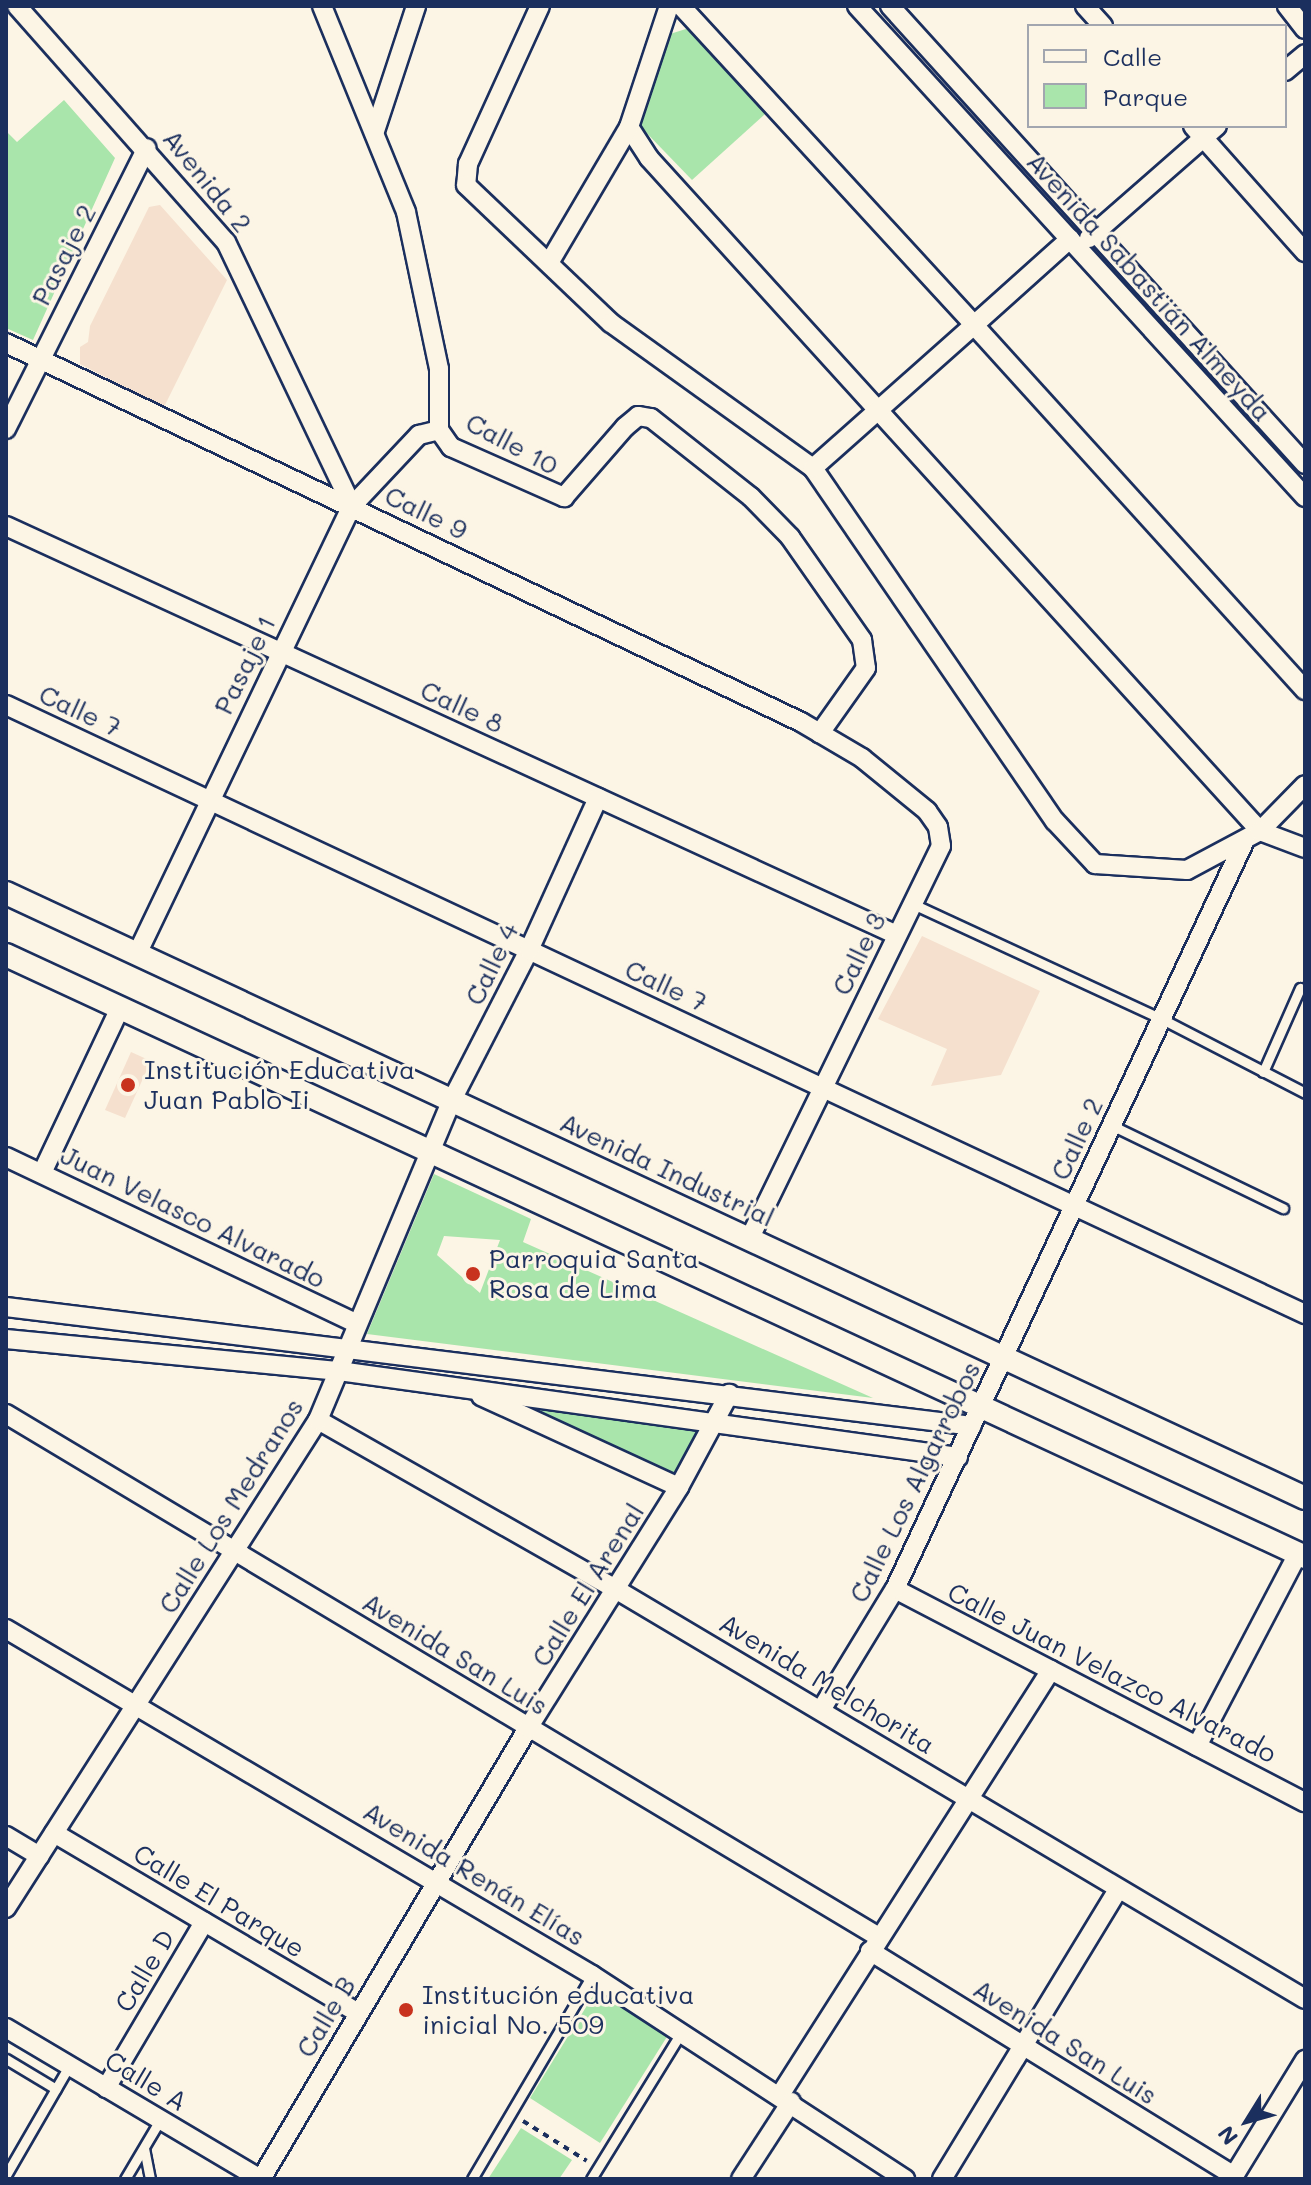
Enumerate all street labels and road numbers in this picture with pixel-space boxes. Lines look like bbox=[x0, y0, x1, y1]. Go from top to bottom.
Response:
street label: Avenida 2 bbox=[156, 123, 258, 239]
street label: Avenida Sabastián Almeyda bbox=[1020, 146, 1278, 428]
street label: Pasaje 2 bbox=[25, 200, 103, 310]
street label: Calle 10 bbox=[461, 407, 563, 481]
street label: Calle 9 bbox=[380, 480, 472, 546]
street label: Pasaje 1 bbox=[208, 611, 282, 719]
street label: Calle 8 bbox=[416, 674, 508, 740]
street label: Calle 7 bbox=[34, 679, 126, 743]
street label: Calle 3 bbox=[826, 908, 892, 1000]
street label: Calle 4 bbox=[459, 918, 525, 1010]
street label: Calle 7 bbox=[620, 954, 712, 1018]
street label: Calle 2 bbox=[1045, 1093, 1109, 1185]
street label: Avenida Industrial bbox=[555, 1107, 779, 1233]
street label: Juan Velasco Alvarado bbox=[56, 1139, 330, 1295]
street label: Calle Los Algarrobos bbox=[843, 1356, 987, 1608]
street label: Calle Los Medranos bbox=[152, 1393, 310, 1619]
street label: Calle El Arenal bbox=[525, 1498, 651, 1672]
street label: Calle Juan Velazco Alvarado bbox=[943, 1576, 1281, 1770]
street label: Avenida San Luis bbox=[357, 1586, 553, 1722]
street label: Avenida Melchorita bbox=[714, 1607, 940, 1761]
street label: Avenida Renán Elías bbox=[357, 1795, 591, 1953]
street label: Calle El Parque bbox=[128, 1838, 310, 1964]
street label: Calle D bbox=[108, 1924, 182, 2018]
street label: Calle B bbox=[290, 1971, 362, 2063]
street label: Avenida San Luis bbox=[967, 1973, 1163, 2111]
street label: Calle A bbox=[99, 2044, 193, 2118]

